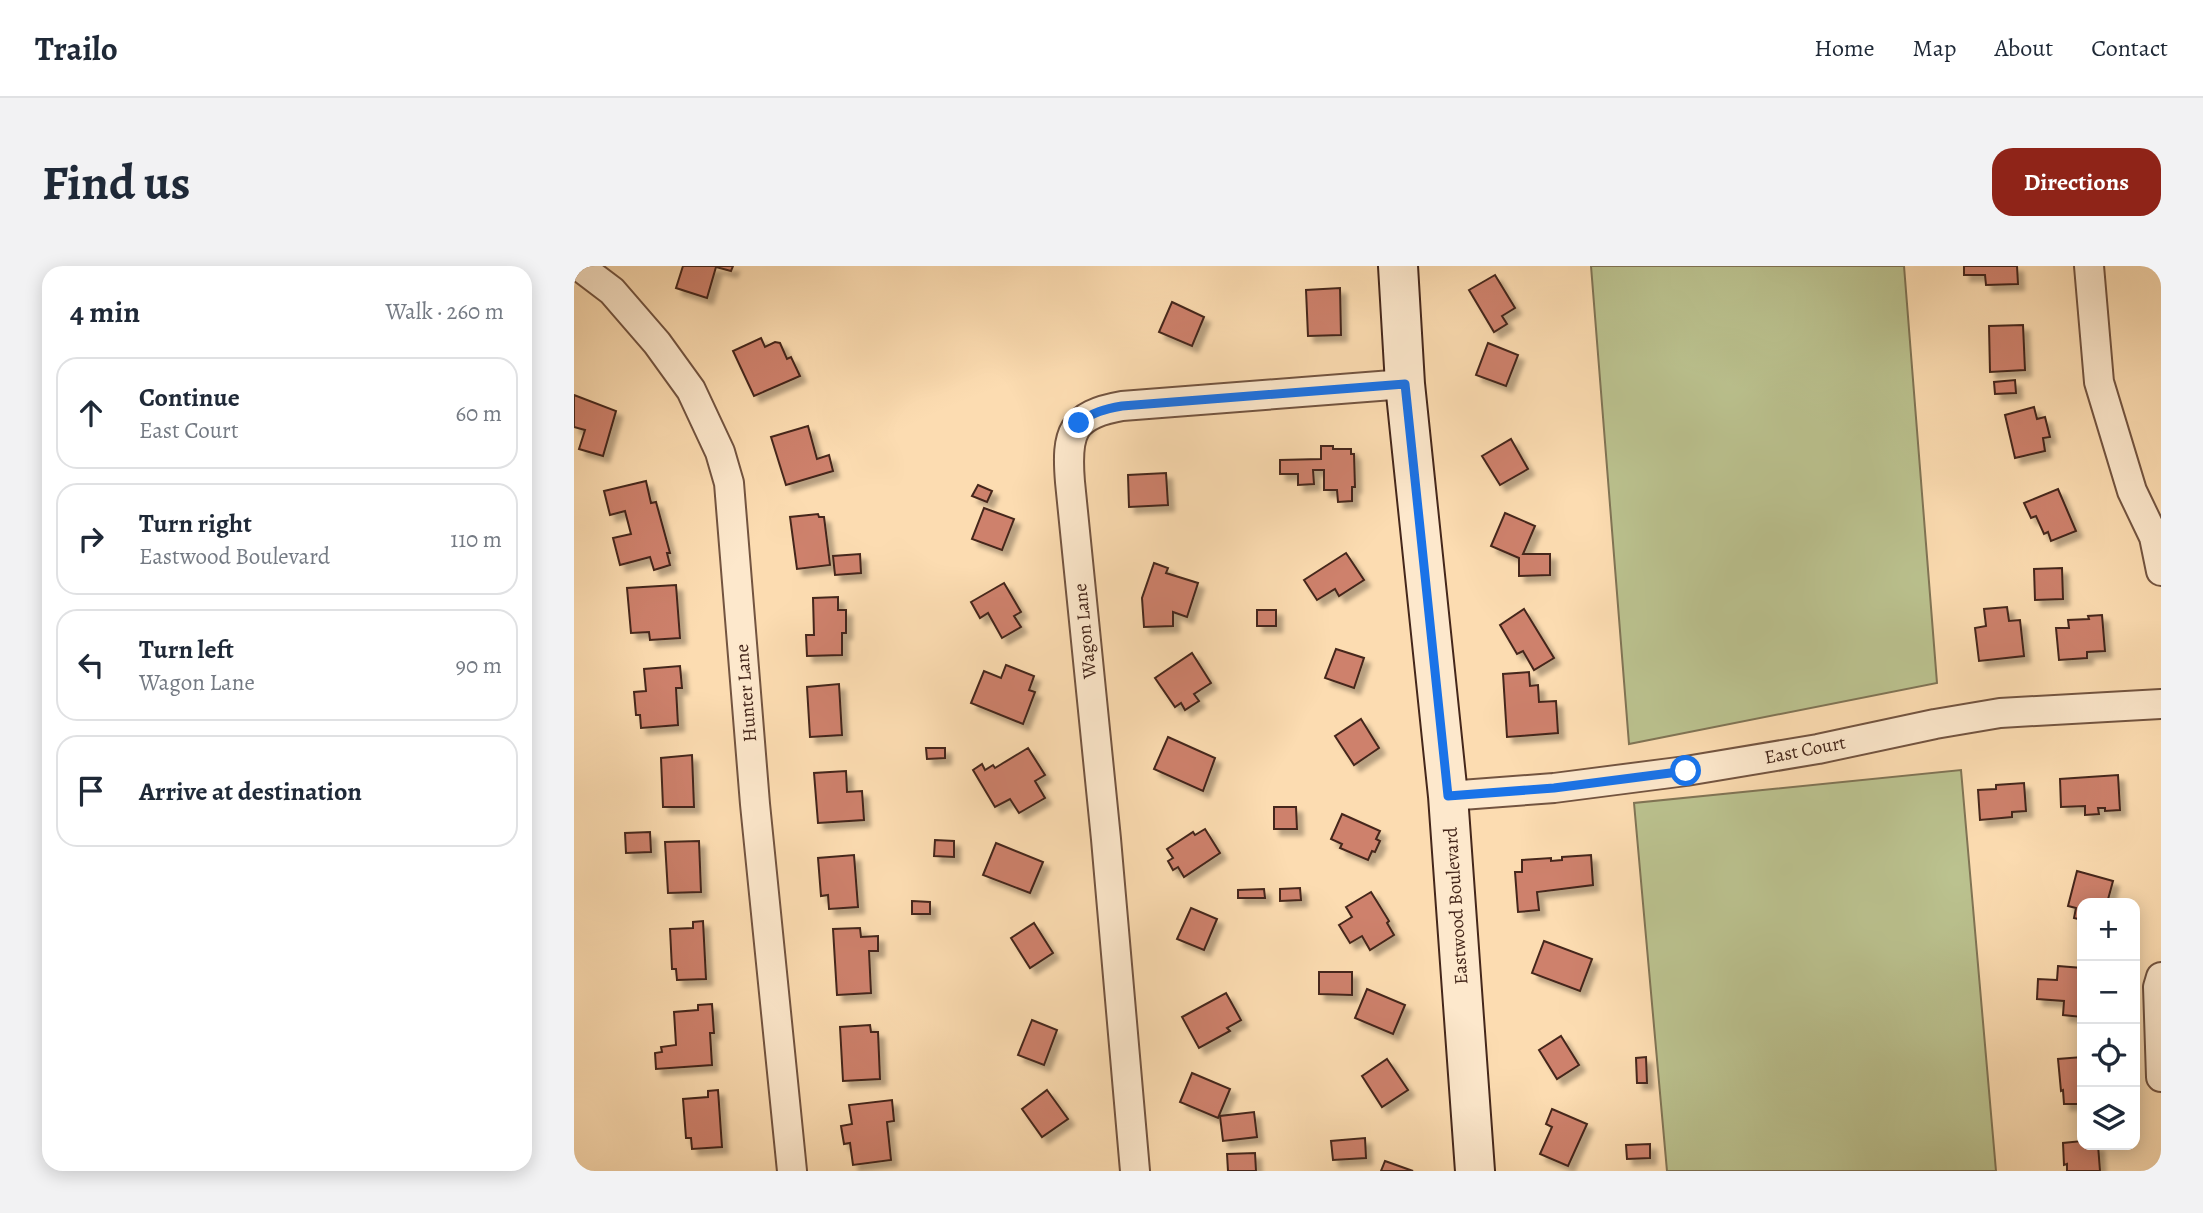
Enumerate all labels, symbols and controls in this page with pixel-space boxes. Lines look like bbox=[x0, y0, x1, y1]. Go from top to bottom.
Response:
text: Trailo bbox=[35, 26, 118, 71]
text: Home bbox=[1814, 32, 1875, 64]
text: Map bbox=[1913, 32, 1957, 64]
text: About bbox=[1995, 32, 2053, 64]
text: Contact bbox=[2091, 32, 2168, 64]
button: Directions bbox=[1992, 148, 2161, 216]
text: Find us bbox=[42, 149, 190, 216]
text: 4 min bbox=[70, 292, 140, 332]
text: Walk · 260 m bbox=[385, 296, 504, 327]
text: Continue bbox=[139, 380, 240, 415]
icon: ahead bbox=[72, 394, 110, 432]
text: 60 m bbox=[455, 398, 502, 429]
route end bbox=[1063, 407, 1094, 438]
text: East Court bbox=[139, 415, 238, 446]
text: Turn right bbox=[139, 506, 252, 541]
icon: right bbox=[72, 520, 110, 558]
text: 110 m bbox=[450, 524, 502, 555]
text: Eastwood Boulevard bbox=[139, 541, 330, 572]
street label: Wagon Lane bbox=[1067, 582, 1103, 681]
text: Turn left bbox=[139, 632, 234, 667]
street label: Hunter Lane bbox=[729, 643, 763, 743]
icon: left bbox=[72, 646, 110, 684]
text: 90 m bbox=[456, 650, 502, 681]
text: Wagon Lane bbox=[139, 667, 255, 698]
street label: East Court bbox=[1762, 729, 1848, 771]
route start bbox=[1670, 755, 1701, 786]
icon: arrive bbox=[72, 772, 110, 810]
text: Arrive at destination bbox=[139, 774, 362, 809]
street label: Eastwood Boulevard bbox=[1437, 826, 1474, 986]
map controls bbox=[2077, 898, 2140, 1150]
button: + bbox=[2077, 898, 2140, 961]
button: − bbox=[2077, 961, 2140, 1024]
button: locate bbox=[2077, 1024, 2140, 1087]
button: layers bbox=[2077, 1087, 2140, 1150]

